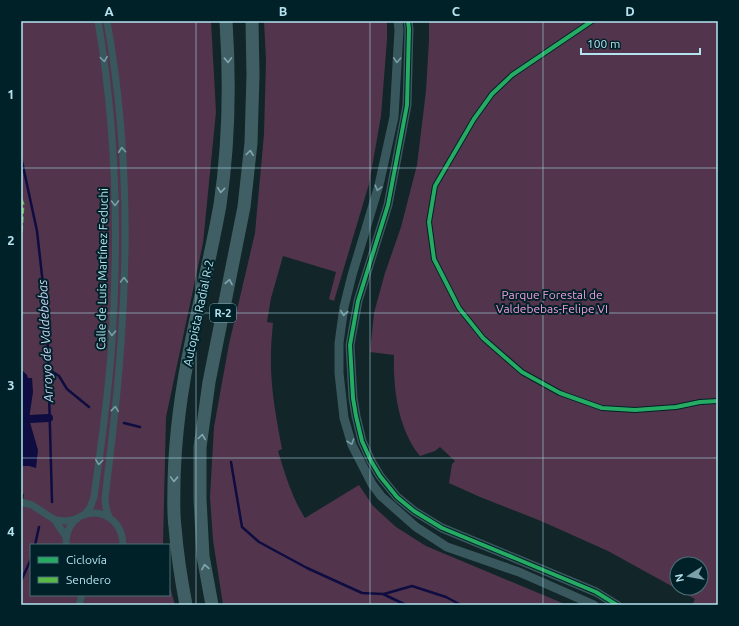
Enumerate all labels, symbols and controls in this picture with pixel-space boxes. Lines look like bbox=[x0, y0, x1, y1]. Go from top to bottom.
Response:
text: A bbox=[104, 4, 114, 18]
text: B bbox=[279, 4, 288, 18]
text: C bbox=[452, 4, 461, 18]
text: D bbox=[625, 4, 635, 18]
scale bar bbox=[581, 30, 700, 56]
text: 100 m bbox=[587, 37, 620, 50]
one-way arrow bbox=[99, 56, 108, 63]
one-way arrow bbox=[224, 57, 232, 63]
one-way arrow bbox=[393, 57, 401, 63]
text: 1 bbox=[7, 87, 15, 101]
one-way arrow bbox=[118, 147, 127, 153]
one-way arrow bbox=[245, 150, 254, 156]
one-way arrow bbox=[374, 184, 383, 191]
one-way arrow bbox=[217, 187, 226, 193]
street label: Calle de Luis Martínez Feduchi bbox=[94, 188, 110, 350]
one-way arrow bbox=[111, 200, 119, 206]
text: 2 bbox=[7, 233, 15, 247]
street label: Autopista Radial R-2 bbox=[180, 259, 216, 367]
one-way arrow bbox=[120, 277, 128, 283]
one-way arrow bbox=[225, 278, 233, 285]
water label: Arroyo de Valdebebas bbox=[35, 279, 55, 404]
park label: Parque Forestal de Valdebebas-Felipe VI bbox=[496, 288, 608, 315]
road number: R-2 bbox=[210, 304, 236, 322]
one-way arrow bbox=[340, 310, 349, 316]
one-way arrow bbox=[108, 330, 117, 336]
text: 3 bbox=[7, 378, 15, 392]
one-way arrow bbox=[110, 406, 119, 412]
one-way arrow bbox=[197, 434, 206, 440]
one-way arrow bbox=[347, 438, 355, 445]
one-way arrow bbox=[94, 459, 103, 465]
one-way arrow bbox=[170, 476, 178, 482]
text: 4 bbox=[7, 524, 15, 538]
legend bbox=[30, 544, 170, 596]
text: Ciclovía bbox=[66, 553, 107, 566]
north arrow bbox=[669, 556, 709, 596]
one-way arrow bbox=[201, 564, 209, 570]
text: Sendero bbox=[66, 573, 111, 586]
text: N bbox=[673, 573, 686, 583]

